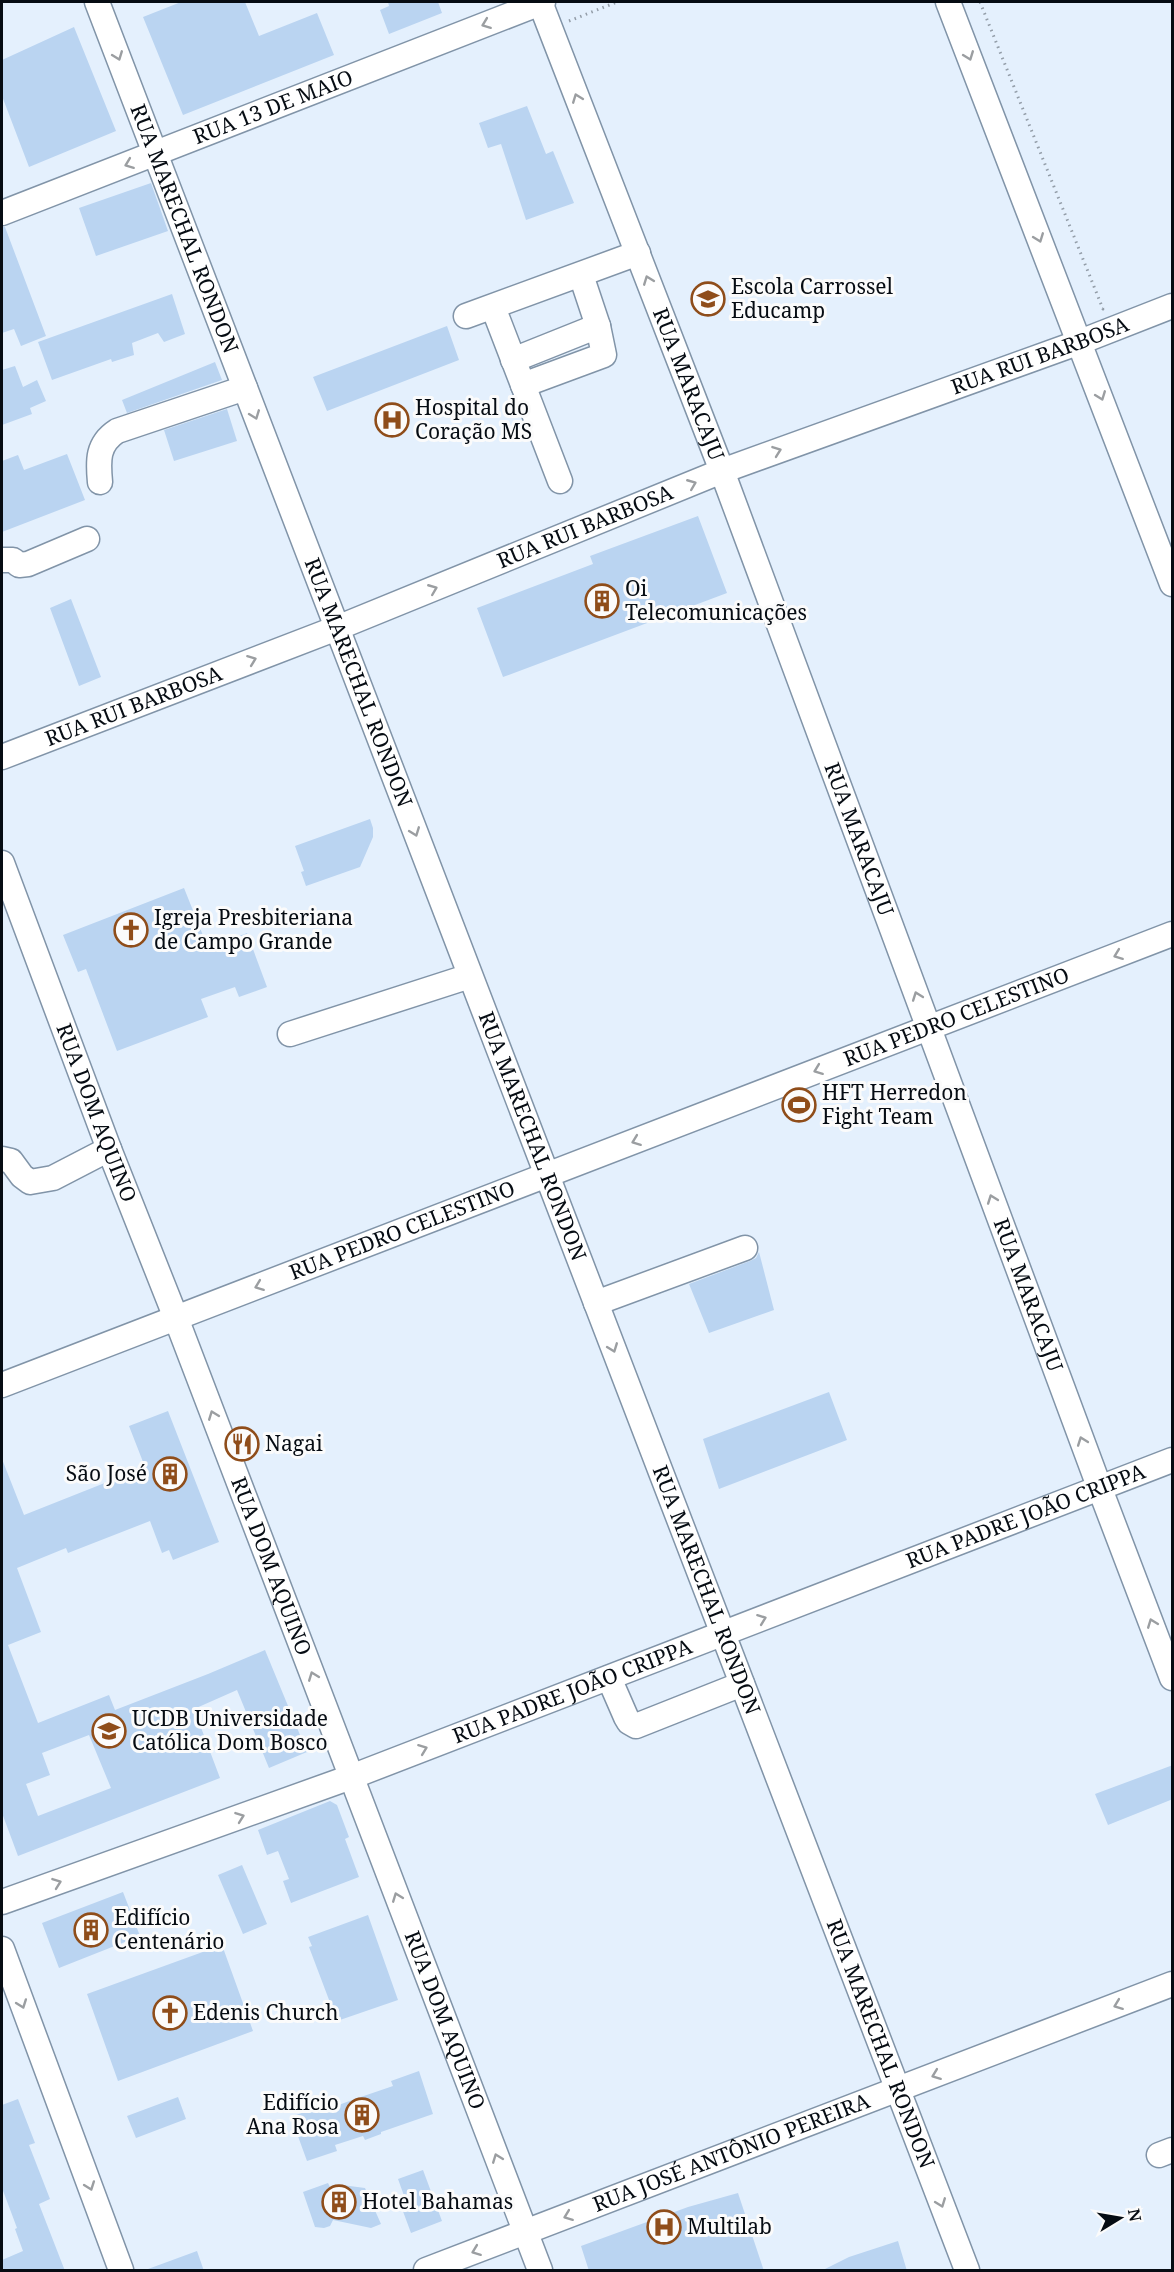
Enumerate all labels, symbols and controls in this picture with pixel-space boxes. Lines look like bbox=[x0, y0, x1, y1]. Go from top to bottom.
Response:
one-way arrow bbox=[481, 17, 492, 29]
one-way arrow bbox=[111, 50, 123, 61]
one-way arrow bbox=[962, 50, 974, 61]
street label: RUA 13 DE MAIO bbox=[189, 63, 357, 150]
one-way arrow bbox=[572, 93, 585, 104]
street label: RUA MARECHAL RONDON bbox=[124, 100, 245, 357]
one-way arrow bbox=[124, 157, 135, 169]
one-way arrow bbox=[1032, 232, 1044, 243]
place label: Escola Carrossel Educamp bbox=[731, 272, 894, 324]
one-way arrow bbox=[643, 275, 655, 286]
school or university icon: Escola Carrossel Educamp bbox=[690, 281, 726, 317]
street label: RUA MARACAJU bbox=[647, 304, 732, 464]
street label: RUA RUI BARBOSA bbox=[947, 309, 1133, 400]
one-way arrow bbox=[1093, 391, 1106, 401]
place label: Hospital do Coração MS bbox=[415, 393, 532, 445]
hospital icon: Hospital do Coração MS bbox=[374, 402, 410, 438]
one-way arrow bbox=[248, 408, 260, 419]
one-way arrow bbox=[771, 446, 782, 459]
street label: RUA RUI BARBOSA bbox=[493, 477, 677, 574]
one-way arrow bbox=[686, 478, 697, 491]
street label: RUA MARECHAL RONDON bbox=[299, 554, 420, 811]
place label: Oi Telecomunicações bbox=[625, 574, 807, 626]
building icon: Oi Telecomunicações bbox=[584, 583, 620, 619]
one-way arrow bbox=[427, 584, 438, 596]
one-way arrow bbox=[246, 655, 257, 668]
street label: RUA RUI BARBOSA bbox=[41, 659, 226, 752]
street label: RUA MARACAJU bbox=[818, 758, 901, 920]
one-way arrow bbox=[408, 826, 420, 837]
place label: Igreja Presbiteriana de Campo Grande bbox=[154, 903, 353, 955]
church icon: Igreja Presbiteriana de Campo Grande bbox=[113, 912, 149, 948]
one-way arrow bbox=[1113, 948, 1124, 960]
street label: RUA PEDRO CELESTINO bbox=[839, 960, 1073, 1072]
one-way arrow bbox=[912, 992, 925, 1002]
street label: RUA MARECHAL RONDON bbox=[473, 1007, 594, 1265]
street label: RUA DOM AQUINO bbox=[50, 1019, 144, 1206]
one-way arrow bbox=[814, 1063, 824, 1076]
place label: HFT Herredon Fight Team bbox=[822, 1078, 967, 1130]
sports icon: HFT Herredon Fight Team bbox=[781, 1087, 817, 1123]
one-way arrow bbox=[632, 1133, 642, 1146]
street label: RUA PEDRO CELESTINO bbox=[285, 1174, 519, 1286]
one-way arrow bbox=[987, 1194, 1000, 1205]
street label: RUA MARACAJU bbox=[988, 1214, 1070, 1375]
one-way arrow bbox=[254, 1279, 265, 1291]
one-way arrow bbox=[605, 1342, 618, 1352]
one-way arrow bbox=[208, 1411, 221, 1421]
restaurant icon: Nagai bbox=[224, 1426, 260, 1462]
place label: Nagai bbox=[265, 1429, 323, 1457]
one-way arrow bbox=[1077, 1436, 1089, 1447]
building icon: São José bbox=[152, 1456, 188, 1492]
street label: RUA PADRE JOÃO CRIPPA bbox=[902, 1457, 1149, 1574]
place label: São José bbox=[66, 1459, 147, 1487]
street label: RUA MARECHAL RONDON bbox=[647, 1461, 768, 1718]
street label: RUA DOM AQUINO bbox=[225, 1473, 319, 1659]
one-way arrow bbox=[756, 1614, 767, 1626]
one-way arrow bbox=[1146, 1618, 1159, 1629]
street label: RUA PADRE JOÃO CRIPPA bbox=[448, 1632, 696, 1749]
one-way arrow bbox=[308, 1671, 320, 1682]
place label: UCDB Universidade Católica Dom Bosco bbox=[132, 1704, 328, 1756]
school or university icon: UCDB Universidade Católica Dom Bosco bbox=[91, 1713, 127, 1749]
one-way arrow bbox=[417, 1744, 428, 1757]
one-way arrow bbox=[234, 1811, 245, 1824]
one-way arrow bbox=[51, 1877, 61, 1890]
one-way arrow bbox=[392, 1893, 405, 1903]
place label: Edifício Centenário bbox=[114, 1903, 224, 1955]
building icon: Edifício Centenário bbox=[73, 1912, 109, 1948]
street label: RUA MARECHAL RONDON bbox=[821, 1915, 942, 2172]
street label: RUA DOM AQUINO bbox=[399, 1927, 492, 2113]
church icon: Edenis Church bbox=[152, 1995, 188, 2031]
one-way arrow bbox=[15, 1997, 27, 2008]
place label: Edenis Church bbox=[193, 1998, 339, 2026]
one-way arrow bbox=[1113, 1998, 1124, 2010]
one-way arrow bbox=[931, 2068, 942, 2080]
street label: RUA JOSÉ ANTÔNIO PEREIRA bbox=[589, 2086, 874, 2218]
place label: Edifício Ana Rosa bbox=[246, 2088, 339, 2140]
building icon: Edifício Ana Rosa bbox=[344, 2097, 380, 2133]
one-way arrow bbox=[492, 2153, 504, 2164]
one-way arrow bbox=[83, 2180, 95, 2191]
building icon: Hotel Bahamas bbox=[321, 2184, 357, 2220]
place label: Hotel Bahamas bbox=[362, 2187, 513, 2215]
north arrow bbox=[1090, 2188, 1150, 2248]
one-way arrow bbox=[934, 2197, 946, 2208]
text: N bbox=[1123, 2207, 1147, 2224]
one-way arrow bbox=[563, 2209, 574, 2221]
hospital icon: Multilab bbox=[646, 2209, 682, 2245]
place label: Multilab bbox=[687, 2212, 772, 2240]
one-way arrow bbox=[471, 2244, 481, 2257]

